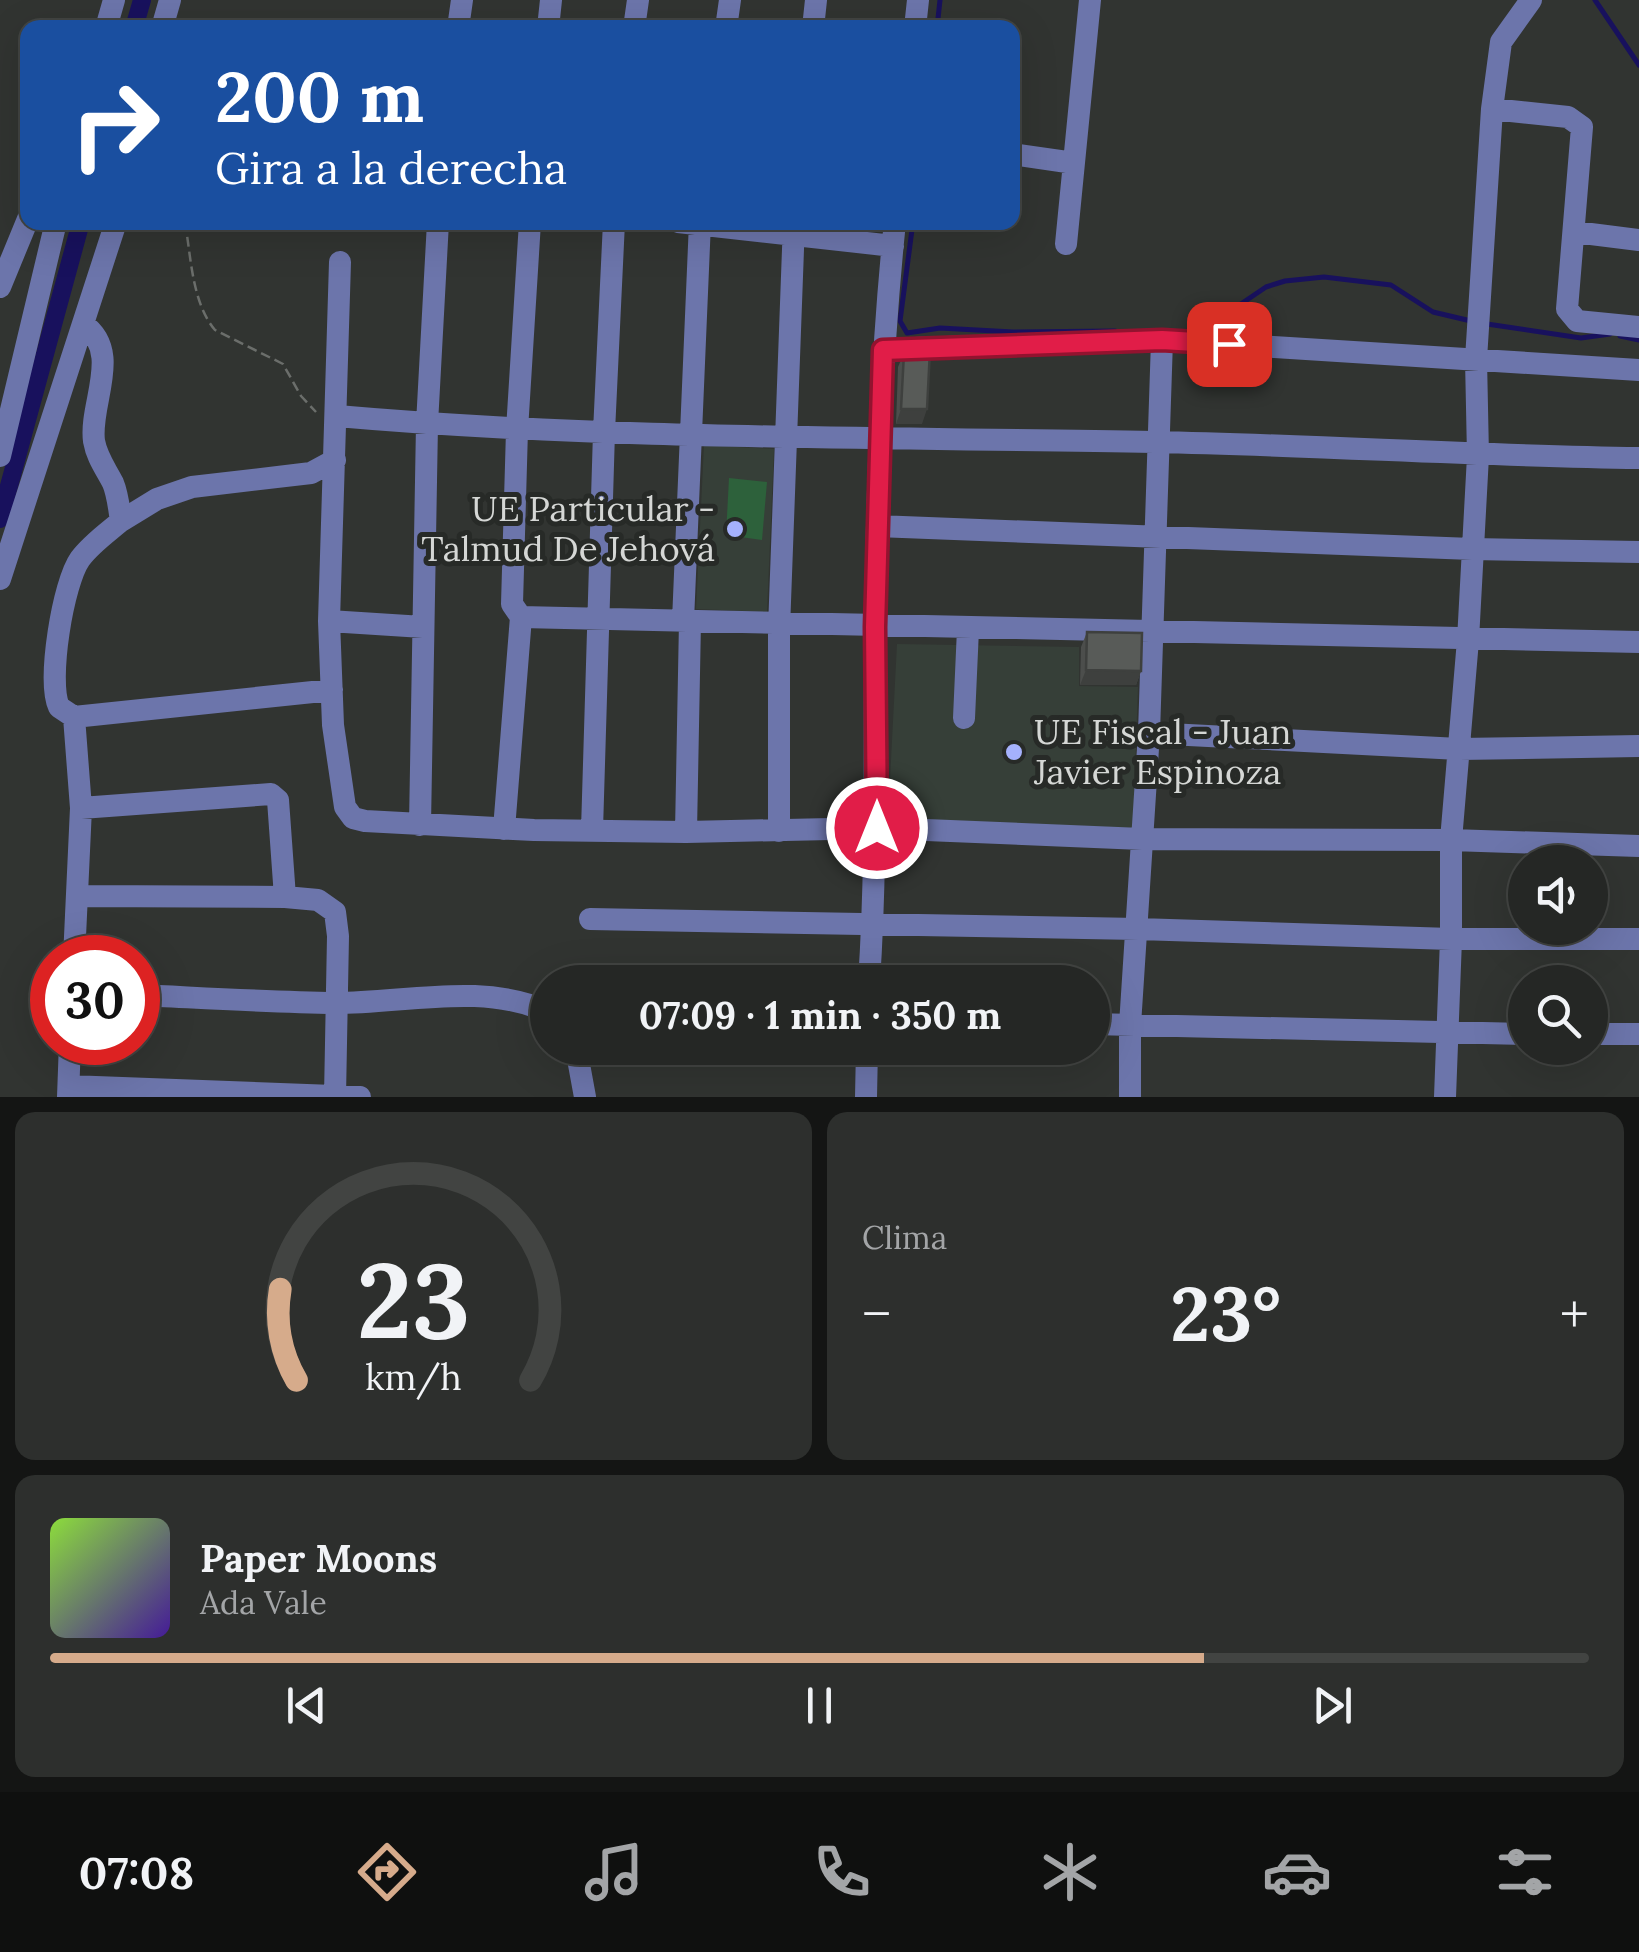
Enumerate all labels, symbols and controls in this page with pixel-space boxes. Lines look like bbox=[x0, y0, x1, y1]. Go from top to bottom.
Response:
text: 200 m bbox=[215, 52, 424, 141]
icon: right bbox=[50, 60, 180, 190]
text: Gira a la derecha bbox=[215, 139, 567, 196]
pin bbox=[1187, 302, 1272, 387]
icon: arrive bbox=[1202, 317, 1257, 372]
place label: UE Particular - Talmud De Jehová bbox=[421, 486, 715, 571]
marker: UE Particular - Talmud De Jehová bbox=[724, 518, 746, 540]
place label: UE Fiscal - Juan Javier Espinoza bbox=[1033, 709, 1291, 794]
marker: UE Fiscal - Juan Javier Espinoza bbox=[1003, 741, 1025, 763]
position arrow bbox=[825, 776, 929, 880]
map controls bbox=[1508, 845, 1608, 1065]
button: sound bbox=[1508, 845, 1608, 945]
speed limit sign: 30 bbox=[30, 935, 160, 1065]
button: search bbox=[1508, 965, 1608, 1065]
text: 07:09 · 1 min · 350 m bbox=[639, 991, 1001, 1039]
text: Clima bbox=[862, 1217, 947, 1258]
text: 23 bbox=[357, 1233, 470, 1366]
text: 23° bbox=[1170, 1266, 1281, 1362]
text: − bbox=[862, 1279, 891, 1349]
text: + bbox=[1560, 1279, 1589, 1349]
text: km/h bbox=[365, 1354, 462, 1400]
text: Paper Moons bbox=[200, 1534, 437, 1582]
text: Ada Vale bbox=[200, 1582, 327, 1623]
icon: previous bbox=[279, 1678, 334, 1733]
icon: pause bbox=[792, 1678, 847, 1733]
icon: next bbox=[1305, 1678, 1360, 1733]
icon: directions bbox=[352, 1837, 422, 1907]
icon: music bbox=[579, 1837, 649, 1907]
icon: phone bbox=[807, 1837, 877, 1907]
icon: climate bbox=[1035, 1837, 1105, 1907]
icon: car bbox=[1262, 1837, 1332, 1907]
icon: filters bbox=[1490, 1837, 1560, 1907]
text: 07:08 bbox=[79, 1844, 194, 1901]

